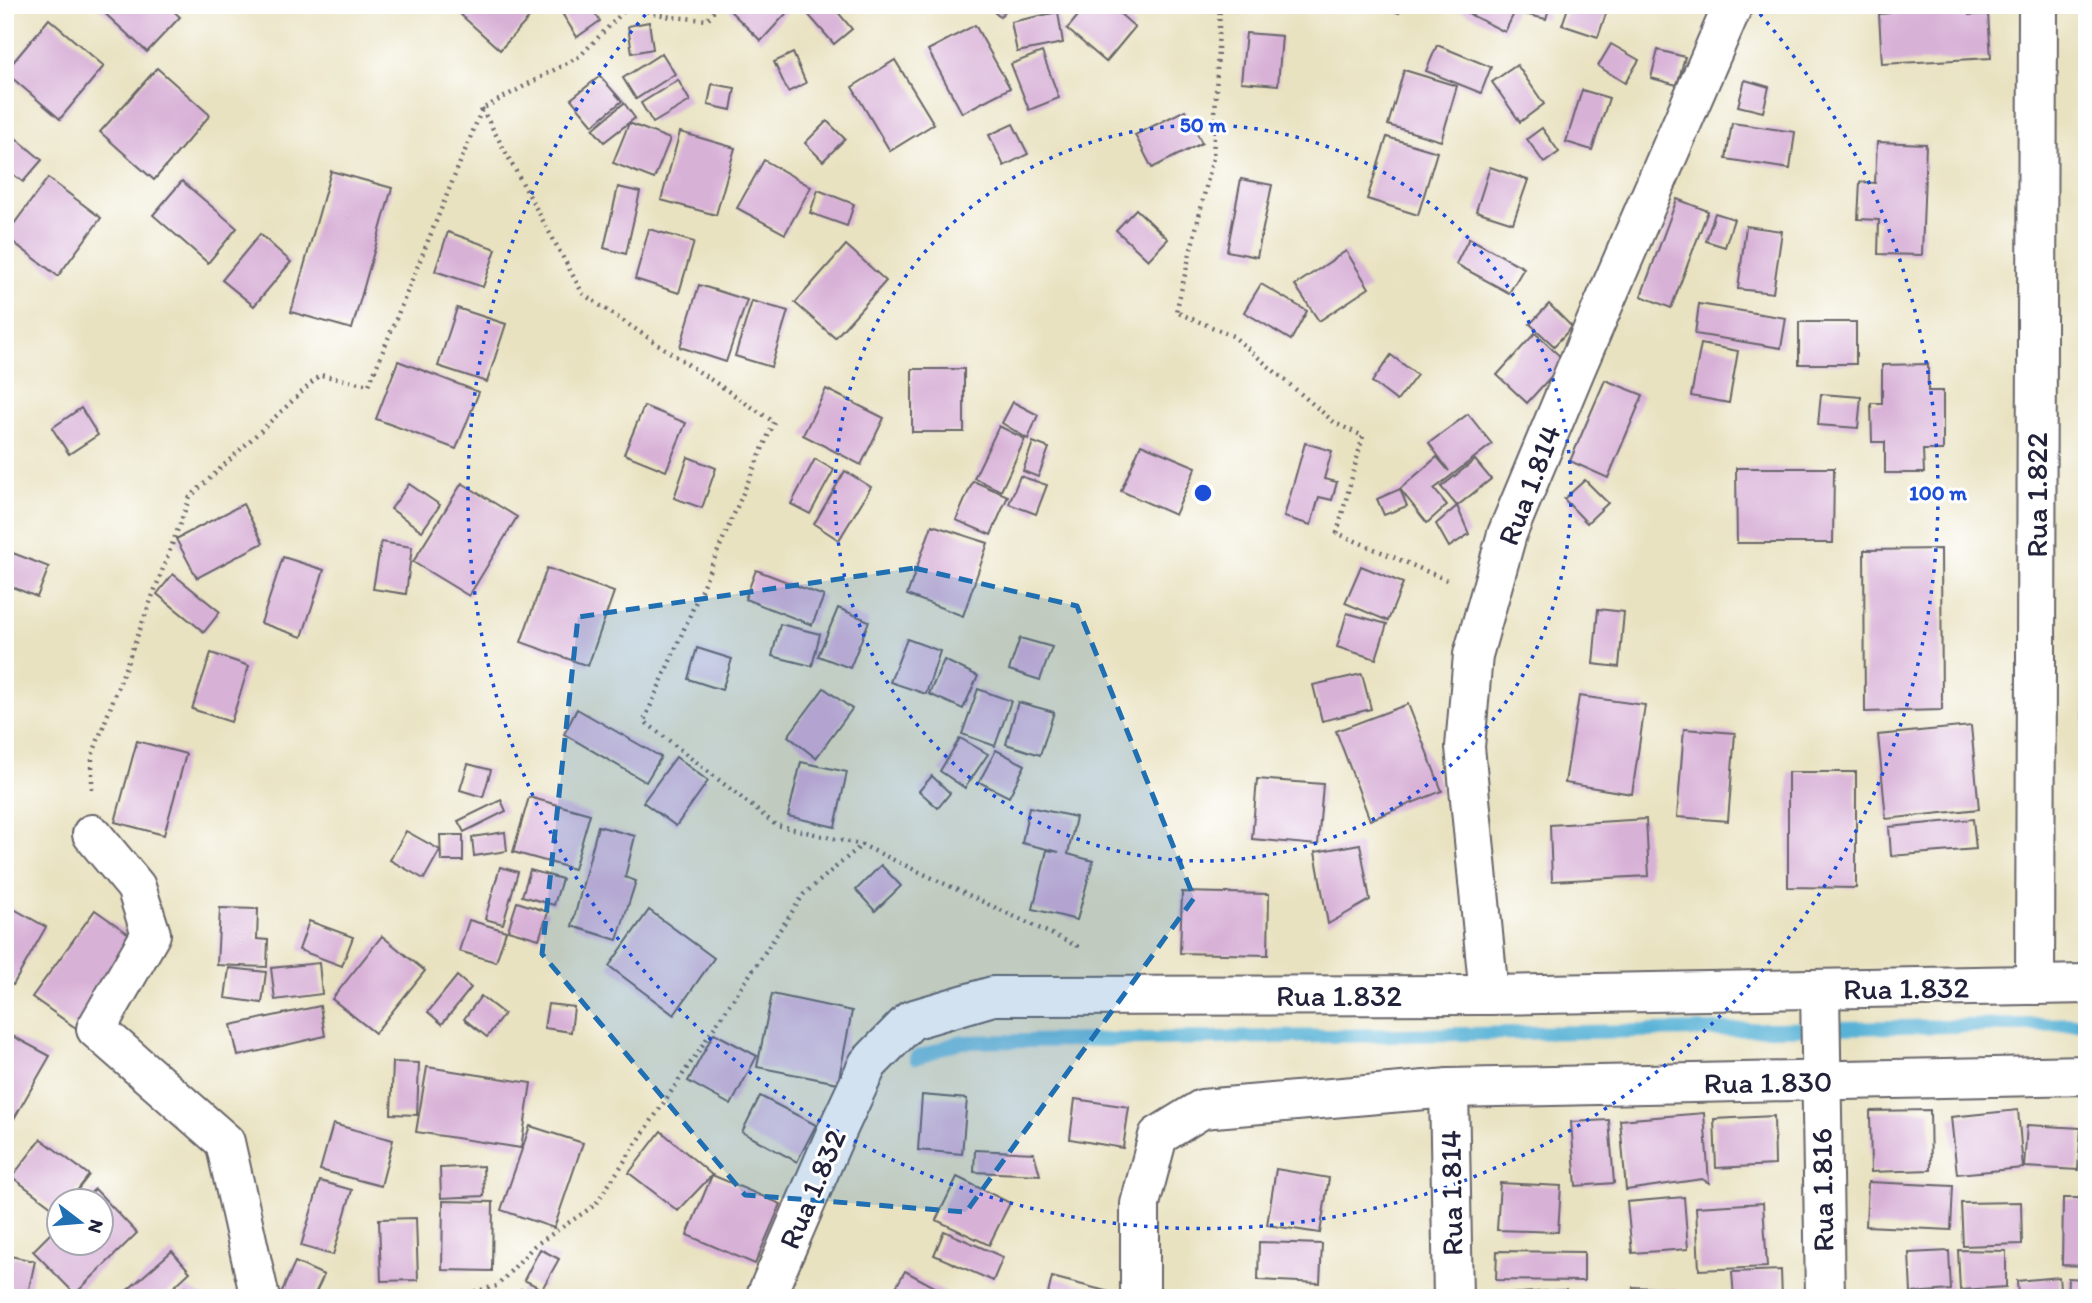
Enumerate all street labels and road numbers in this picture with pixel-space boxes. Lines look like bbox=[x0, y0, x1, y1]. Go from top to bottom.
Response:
street label: Rua 1.814 bbox=[1489, 420, 1569, 550]
street label: Rua 1.822 bbox=[2018, 432, 2055, 558]
street label: Rua 1.832 bbox=[1843, 968, 1970, 1008]
street label: Rua 1.832 bbox=[1276, 977, 1402, 1014]
street label: Rua 1.830 bbox=[1703, 1062, 1833, 1102]
street label: Rua 1.832 bbox=[770, 1124, 854, 1254]
street label: Rua 1.816 bbox=[1802, 1128, 1842, 1252]
street label: Rua 1.814 bbox=[1431, 1130, 1471, 1256]

